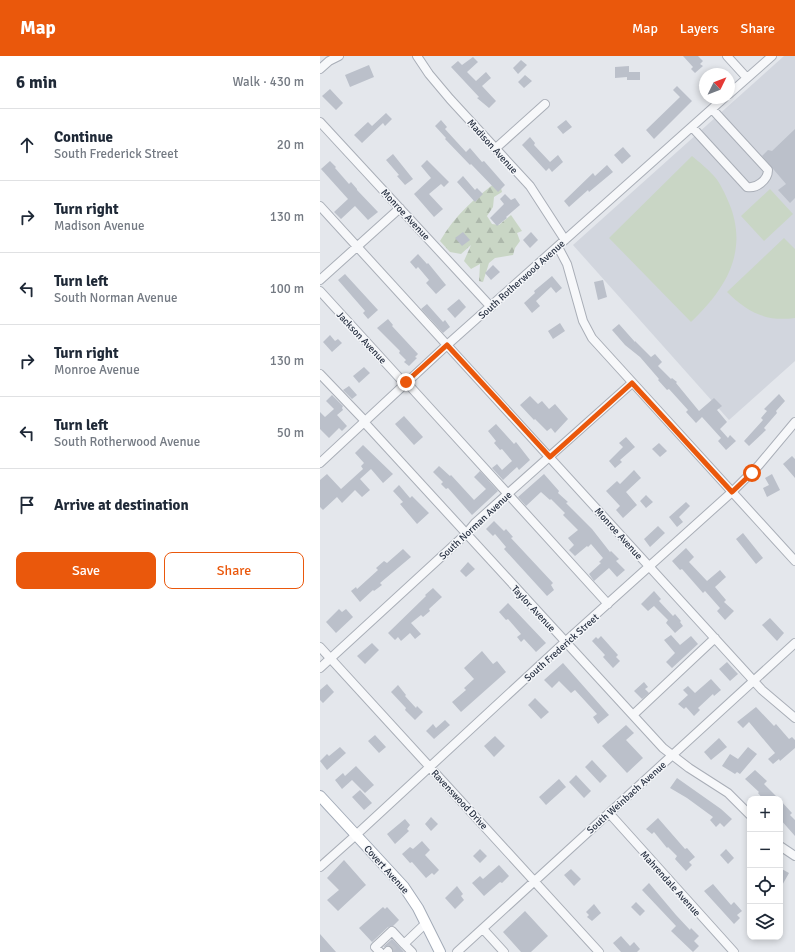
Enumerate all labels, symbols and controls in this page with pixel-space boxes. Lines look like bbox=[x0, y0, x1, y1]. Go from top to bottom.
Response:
text: Map bbox=[20, 16, 56, 40]
text: Map bbox=[632, 20, 658, 37]
text: Layers bbox=[680, 20, 719, 37]
text: Share bbox=[741, 20, 775, 37]
north arrow bbox=[699, 68, 735, 104]
text: 6 min bbox=[16, 72, 57, 93]
text: Walk · 430 m bbox=[233, 74, 304, 90]
street label: Madison Avenue bbox=[465, 117, 520, 177]
text: Continue bbox=[54, 128, 113, 146]
icon: ahead bbox=[16, 134, 38, 156]
text: 20 m bbox=[277, 137, 304, 153]
text: South Frederick Street bbox=[54, 146, 178, 162]
street label: Monroe Avenue bbox=[378, 186, 432, 243]
text: Turn right bbox=[54, 200, 119, 218]
icon: right bbox=[16, 206, 38, 228]
text: 130 m bbox=[270, 209, 304, 225]
text: Madison Avenue bbox=[54, 218, 144, 234]
street label: South Rotherwood Avenue bbox=[476, 238, 567, 322]
text: Turn left bbox=[54, 272, 108, 290]
icon: left bbox=[16, 278, 38, 300]
text: 100 m bbox=[270, 281, 304, 297]
text: South Norman Avenue bbox=[54, 290, 178, 306]
street label: Jackson Avenue bbox=[334, 309, 389, 366]
text: Turn right bbox=[54, 344, 119, 362]
icon: right bbox=[16, 350, 38, 372]
text: 130 m bbox=[270, 353, 304, 369]
text: Monroe Avenue bbox=[54, 362, 140, 378]
route end bbox=[397, 373, 415, 391]
text: Turn left bbox=[54, 416, 108, 434]
icon: left bbox=[16, 422, 38, 444]
text: 50 m bbox=[277, 425, 304, 441]
text: South Rotherwood Avenue bbox=[54, 434, 200, 450]
route start bbox=[743, 464, 761, 482]
street label: South Norman Avenue bbox=[437, 489, 515, 563]
icon: arrive bbox=[16, 494, 38, 516]
text: Arrive at destination bbox=[54, 496, 189, 514]
street label: Monroe Avenue bbox=[592, 505, 645, 562]
button: Save bbox=[16, 552, 156, 589]
button: Share bbox=[164, 552, 304, 589]
street label: Taylor Avenue bbox=[509, 583, 558, 634]
street label: South Frederick Street bbox=[522, 611, 602, 684]
street label: South Weinbach Avenue bbox=[585, 759, 669, 837]
street label: Ravenswood Drive bbox=[428, 767, 490, 832]
map controls bbox=[747, 796, 783, 940]
button: + bbox=[747, 796, 783, 832]
button: − bbox=[747, 832, 783, 868]
street label: Covert Avenue bbox=[361, 843, 411, 896]
street label: Mahrendale Avenue bbox=[638, 848, 703, 919]
button: locate bbox=[747, 868, 783, 904]
button: layers bbox=[747, 904, 783, 940]

